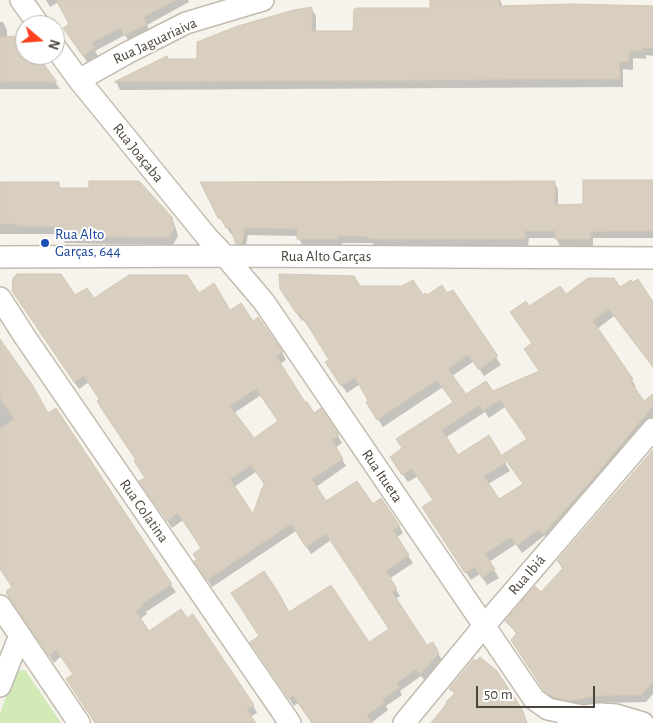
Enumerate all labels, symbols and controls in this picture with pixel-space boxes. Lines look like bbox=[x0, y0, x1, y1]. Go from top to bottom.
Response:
street label: Rua Jaguariaiva bbox=[110, 14, 200, 68]
north arrow bbox=[15, 15, 65, 65]
text: N bbox=[45, 38, 61, 51]
street label: Rua Joaçaba bbox=[109, 120, 167, 186]
place label: Rua Alto Garças, 644 bbox=[55, 225, 121, 260]
marker: Rua Alto Garças, 644 bbox=[39, 237, 51, 249]
street label: Rua Alto Garças bbox=[281, 247, 371, 265]
street label: Rua Itueta bbox=[358, 446, 406, 506]
street label: Rua Colatina bbox=[116, 476, 172, 546]
street label: Rua Ibiá bbox=[505, 551, 549, 599]
scale bar bbox=[478, 676, 597, 708]
text: 50 m bbox=[484, 687, 513, 702]

